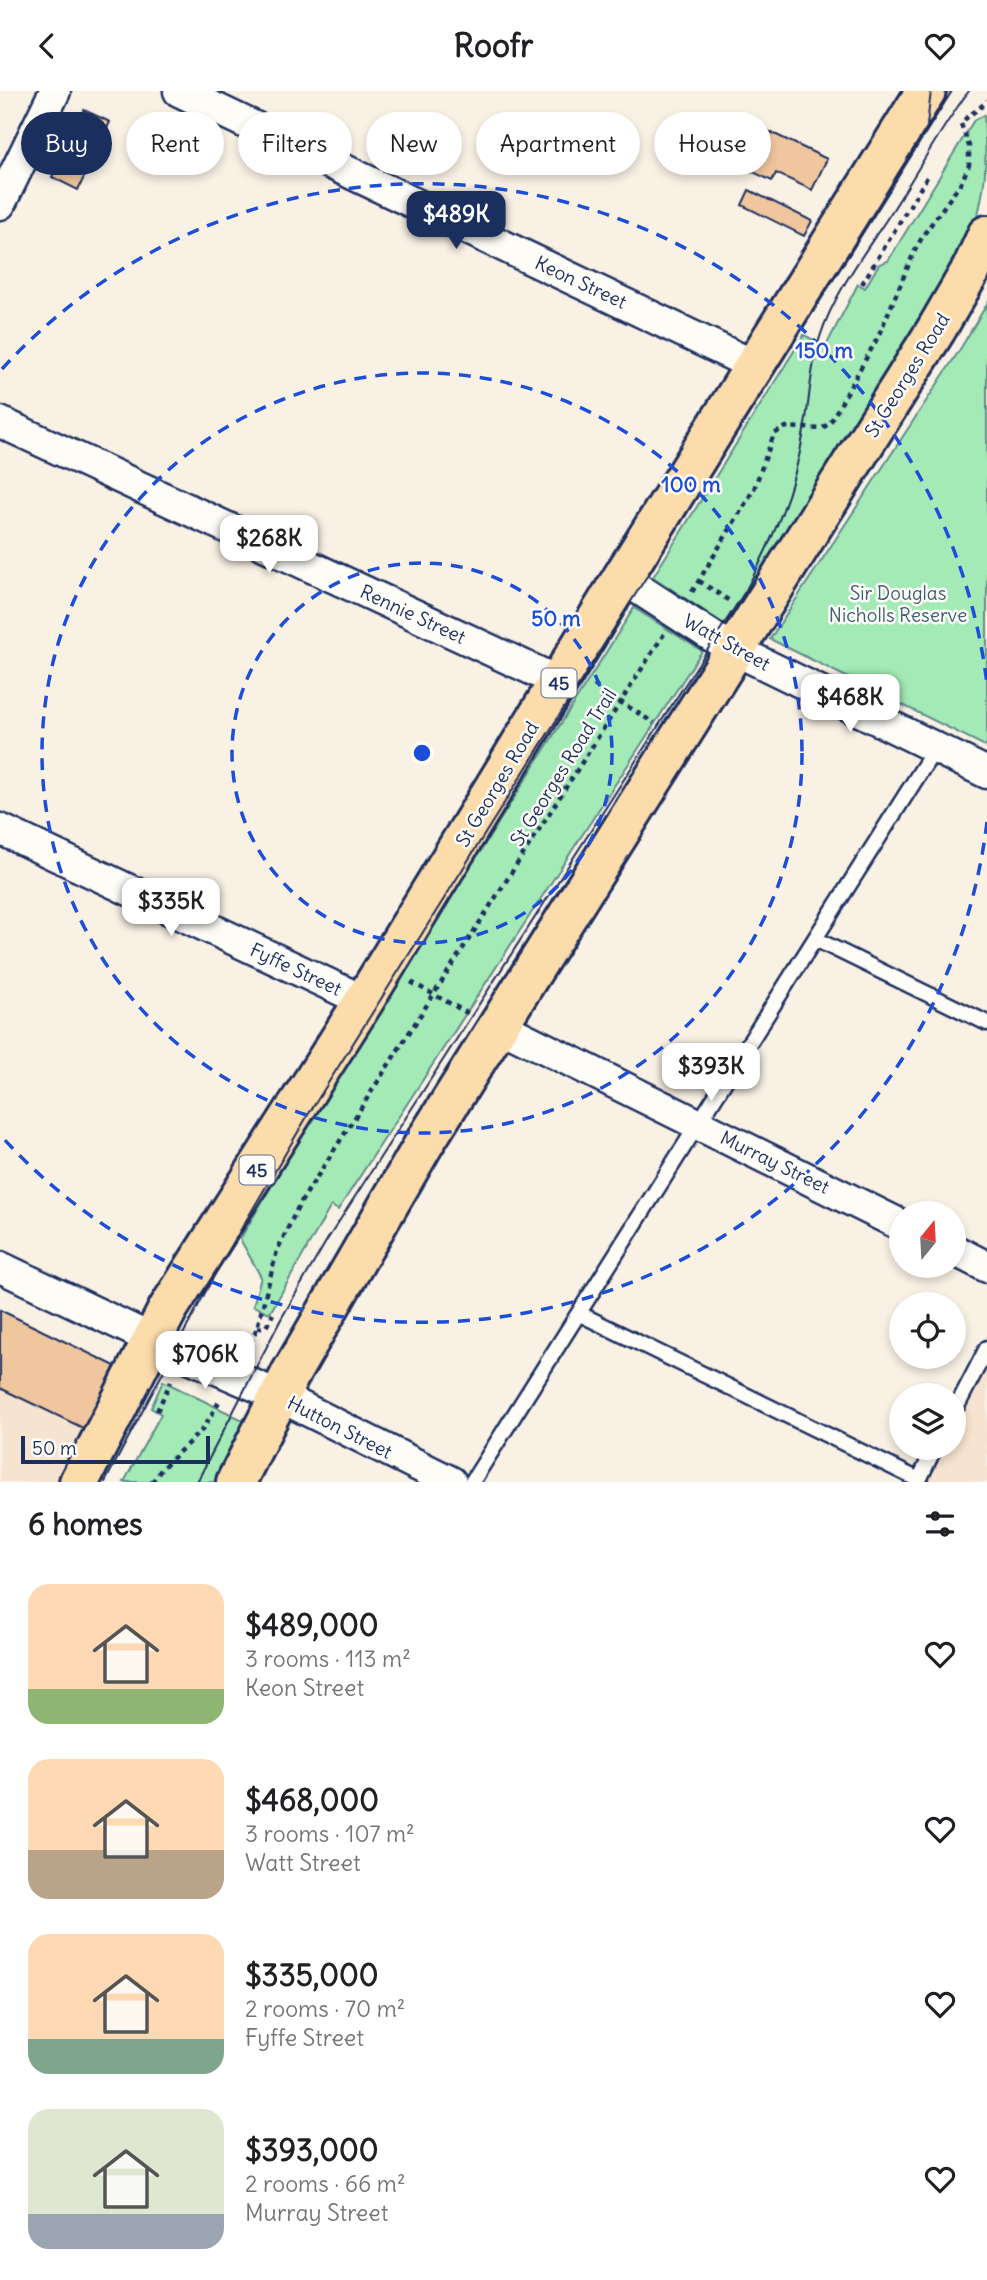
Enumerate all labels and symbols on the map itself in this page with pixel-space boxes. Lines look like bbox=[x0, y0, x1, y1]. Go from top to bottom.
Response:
pin: $489K bbox=[407, 191, 505, 251]
street label: Keon Street bbox=[531, 250, 631, 314]
street label: St Georges Road bbox=[859, 308, 955, 442]
text: 150 m bbox=[795, 337, 853, 364]
text: 100 m bbox=[661, 471, 721, 498]
pin: $268K bbox=[220, 515, 318, 575]
street label: Rennie Street bbox=[356, 579, 470, 649]
park label: Sir Douglas Nicholls Reserve bbox=[829, 581, 967, 627]
text: 50 m bbox=[531, 605, 581, 632]
street label: Watt Street bbox=[679, 608, 775, 676]
road number: 45 bbox=[542, 669, 576, 697]
pin: $468K bbox=[801, 675, 899, 734]
street label: St Georges Road Trail bbox=[505, 683, 621, 851]
street label: St Georges Road bbox=[450, 717, 544, 851]
centre of rings bbox=[410, 741, 434, 765]
pin: $335K bbox=[122, 879, 220, 938]
street label: Fyffe Street bbox=[246, 937, 346, 1001]
pin: $393K bbox=[662, 1044, 760, 1103]
street label: Murray Street bbox=[717, 1125, 833, 1199]
road number: 45 bbox=[240, 1155, 274, 1185]
north arrow bbox=[889, 1201, 966, 1277]
pin: $706K bbox=[156, 1331, 254, 1391]
street label: Hutton Street bbox=[284, 1390, 396, 1464]
scale bar bbox=[21, 1433, 210, 1465]

